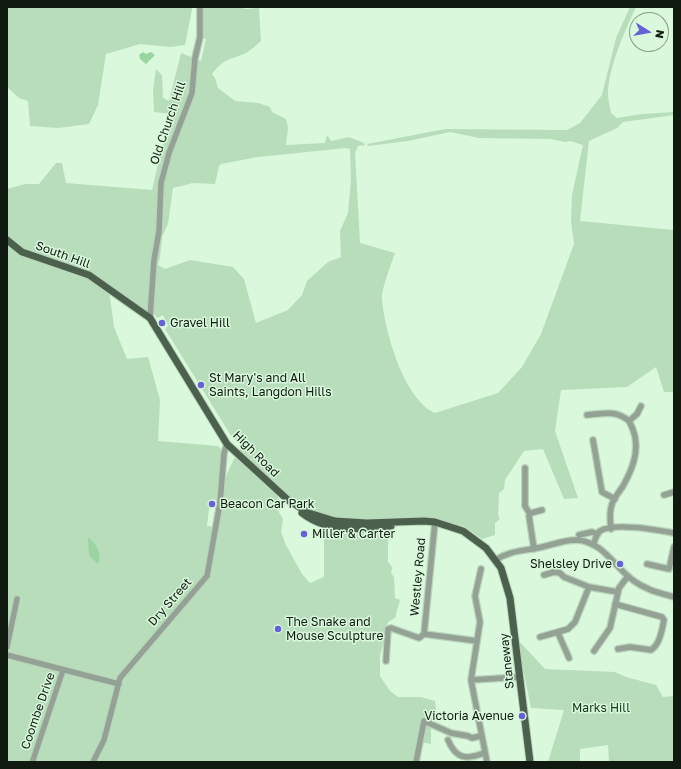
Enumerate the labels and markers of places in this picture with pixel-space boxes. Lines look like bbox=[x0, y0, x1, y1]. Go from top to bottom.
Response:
place label: Gravel Hill bbox=[170, 316, 230, 330]
marker: Gravel Hill bbox=[157, 318, 167, 328]
place label: St Mary's and All Saints, Langdon Hills bbox=[209, 371, 332, 399]
marker: St Mary's and All Saints, Langdon Hills bbox=[196, 380, 206, 390]
place label: Beacon Car Park bbox=[220, 497, 314, 511]
marker: Beacon Car Park bbox=[207, 499, 217, 509]
place label: Miller & Carter bbox=[312, 527, 395, 541]
marker: Miller & Carter bbox=[299, 529, 309, 539]
place label: Shelsley Drive bbox=[530, 557, 612, 571]
marker: Shelsley Drive bbox=[615, 559, 625, 569]
place label: The Snake and Mouse Sculpture bbox=[286, 615, 383, 643]
marker: The Snake and Mouse Sculpture bbox=[273, 624, 283, 634]
place label: Victoria Avenue bbox=[424, 709, 514, 723]
marker: Victoria Avenue bbox=[517, 711, 527, 721]

